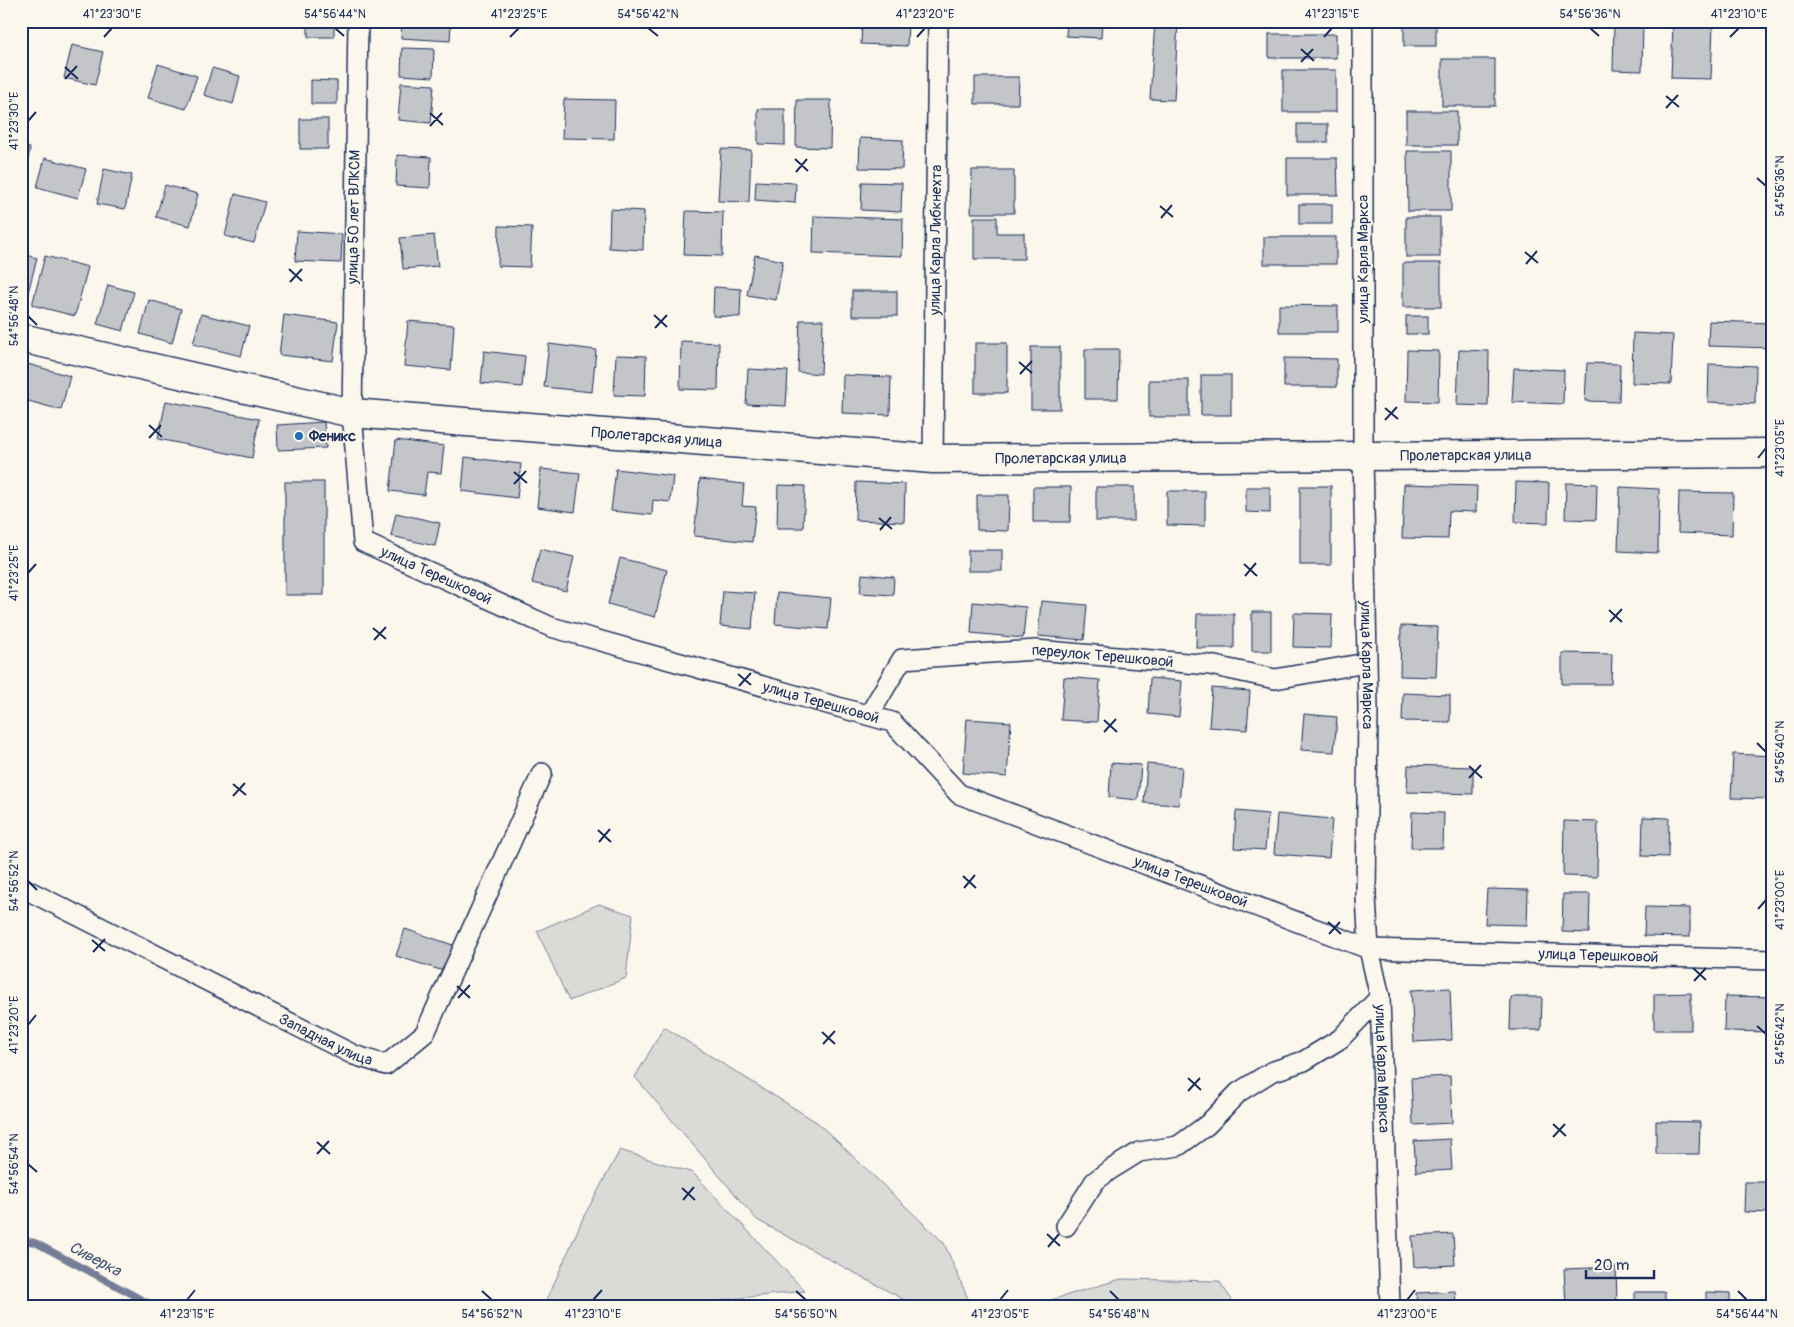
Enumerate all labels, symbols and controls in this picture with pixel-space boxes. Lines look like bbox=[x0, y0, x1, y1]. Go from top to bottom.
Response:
text: 41°23'30"E bbox=[83, 7, 141, 22]
text: 54°56'44"N bbox=[304, 7, 366, 22]
text: 41°23'25"E bbox=[491, 7, 547, 22]
text: 54°56'42"N bbox=[617, 7, 679, 22]
text: 41°23'20"E bbox=[896, 7, 954, 22]
text: 41°23'15"E bbox=[1305, 7, 1359, 22]
text: 54°56'36"N bbox=[1559, 7, 1621, 22]
text: 41°23'10"E bbox=[1711, 7, 1767, 22]
text: 41°23'30"E bbox=[7, 92, 22, 150]
street label: улица 50 лет ВЛКСМ bbox=[343, 149, 365, 285]
text: 54°56'36"N bbox=[1773, 155, 1788, 217]
street label: улица Карла Либкнехта bbox=[925, 165, 946, 316]
street label: улица Карла Маркса bbox=[1354, 195, 1373, 324]
text: 54°56'48"N bbox=[7, 286, 22, 346]
text: 41°23'05"E bbox=[1773, 419, 1788, 477]
street label: Пролетарская улица bbox=[591, 422, 723, 452]
place label: Феникс bbox=[308, 427, 356, 446]
marker: Феникс bbox=[293, 430, 305, 442]
street label: Пролетарская улица bbox=[1400, 445, 1531, 465]
street label: Пролетарская улица bbox=[995, 448, 1126, 468]
street label: улица Терешковой bbox=[377, 541, 495, 609]
text: 41°23'25"E bbox=[7, 545, 22, 601]
street label: улица Карла Маркса bbox=[1356, 599, 1378, 729]
street label: переулок Терешковой bbox=[1031, 640, 1174, 671]
street label: улица Терешковой bbox=[760, 677, 881, 727]
text: 54°56'40"N bbox=[1773, 721, 1788, 783]
text: 54°56'52"N bbox=[7, 851, 22, 911]
street label: улица Терешковой bbox=[1130, 851, 1250, 912]
text: 41°23'00"E bbox=[1773, 870, 1788, 930]
street label: улица Терешковой bbox=[1537, 944, 1659, 966]
text: 41°23'20"E bbox=[7, 996, 22, 1054]
street label: улица Карла Маркса bbox=[1371, 1003, 1394, 1133]
text: 54°56'42"N bbox=[1773, 1003, 1788, 1065]
street label: Западная улица bbox=[276, 1009, 375, 1070]
text: 54°56'54"N bbox=[7, 1133, 22, 1195]
water label: Сиверка bbox=[66, 1237, 126, 1282]
scale bar bbox=[1586, 1247, 1654, 1279]
text: 20 m bbox=[1594, 1256, 1629, 1275]
text: 41°23'15"E bbox=[160, 1307, 214, 1322]
text: 54°56'52"N bbox=[462, 1307, 522, 1322]
text: 41°23'10"E bbox=[565, 1307, 621, 1322]
text: 54°56'50"N bbox=[775, 1307, 837, 1322]
text: 41°23'05"E bbox=[971, 1307, 1029, 1322]
text: 54°56'48"N bbox=[1089, 1307, 1149, 1322]
text: 41°23'00"E bbox=[1377, 1307, 1437, 1322]
text: 54°56'44"N bbox=[1716, 1307, 1778, 1322]

